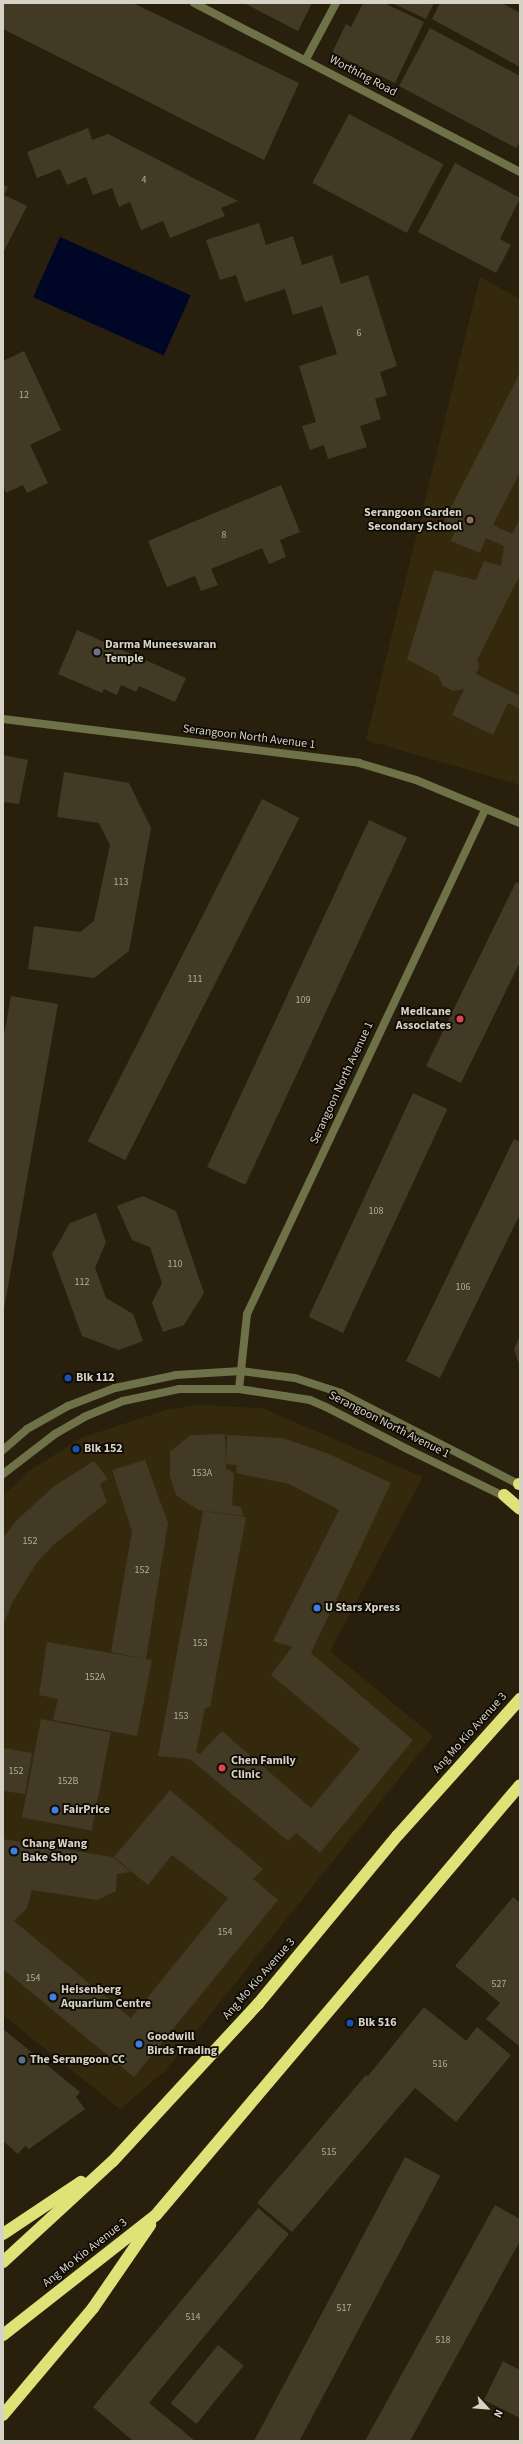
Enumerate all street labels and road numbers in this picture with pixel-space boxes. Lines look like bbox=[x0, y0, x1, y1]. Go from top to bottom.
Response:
street label: Worthing Road bbox=[327, 52, 399, 100]
street label: Serangoon North Avenue 1 bbox=[182, 722, 316, 752]
street label: Serangoon North Avenue 1 bbox=[307, 1019, 377, 1147]
street label: Serangoon North Avenue 1 bbox=[326, 1388, 452, 1462]
street label: Ang Mo Kio Avenue 3 bbox=[430, 1690, 510, 1776]
street label: Ang Mo Kio Avenue 3 bbox=[220, 1935, 298, 2023]
street label: Ang Mo Kio Avenue 3 bbox=[40, 2216, 130, 2290]

